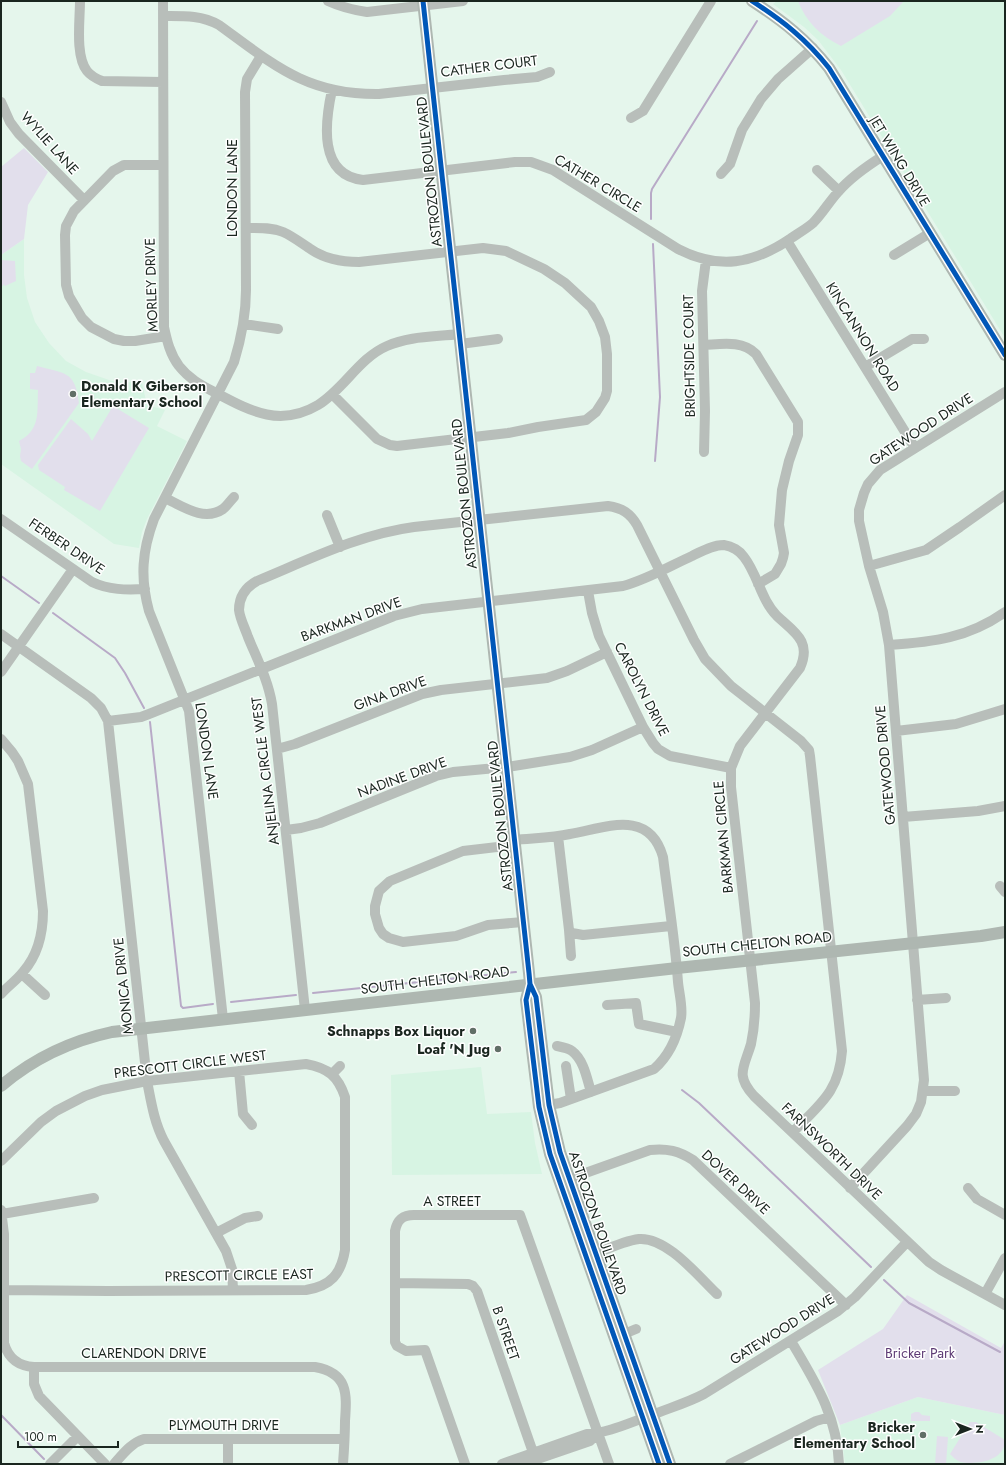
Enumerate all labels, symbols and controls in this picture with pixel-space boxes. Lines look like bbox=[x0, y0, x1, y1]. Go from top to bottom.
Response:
street label: CATHER COURT bbox=[439, 50, 539, 82]
street label: ASTROZON BOULEVARD bbox=[411, 96, 447, 248]
street label: WYLIE LANE bbox=[16, 107, 84, 179]
street label: JET WING DRIVE bbox=[864, 110, 935, 210]
street label: LONDON LANE bbox=[222, 139, 242, 237]
street label: CATHER CIRCLE bbox=[551, 149, 645, 217]
street label: MORLEY DRIVE bbox=[139, 238, 163, 332]
street label: KINCANNON ROAD bbox=[821, 278, 905, 396]
street label: BRIGHTSIDE COURT bbox=[678, 294, 700, 418]
place label: Donald K Giberson Elementary School bbox=[81, 376, 206, 412]
street label: GATEWOOD DRIVE bbox=[865, 388, 977, 470]
marker: Donald K Giberson Elementary School bbox=[68, 389, 78, 399]
street label: ASTROZON BOULEVARD bbox=[446, 418, 482, 570]
street label: FERBER DRIVE bbox=[25, 513, 109, 579]
street label: BARKMAN DRIVE bbox=[298, 591, 404, 647]
street label: CAROLYN DRIVE bbox=[610, 638, 674, 740]
street label: GINA DRIVE bbox=[351, 671, 429, 715]
street label: ANJELINA CIRCLE WEST bbox=[246, 695, 284, 846]
street label: LONDON LANE bbox=[190, 701, 224, 801]
street label: GATEWOOD DRIVE bbox=[870, 704, 900, 826]
street label: ASTROZON BOULEVARD bbox=[482, 740, 518, 892]
street label: NADINE DRIVE bbox=[355, 752, 449, 802]
street label: BARKMAN CIRCLE bbox=[708, 780, 738, 894]
street label: SOUTH CHELTON ROAD bbox=[681, 926, 833, 962]
street label: MONICA DRIVE bbox=[108, 937, 138, 1035]
street label: SOUTH CHELTON ROAD bbox=[359, 961, 511, 999]
place label: Schnapps Box Liquor bbox=[327, 1021, 465, 1041]
marker: Schnapps Box Liquor bbox=[468, 1026, 478, 1036]
place label: Loaf 'N Jug bbox=[417, 1039, 490, 1059]
marker: Loaf 'N Jug bbox=[493, 1044, 503, 1054]
street label: PRESCOTT CIRCLE WEST bbox=[113, 1045, 268, 1083]
street label: FARNSWORTH DRIVE bbox=[777, 1098, 887, 1204]
street label: DOVER DRIVE bbox=[697, 1145, 775, 1219]
street label: ASTROZON BOULEVARD bbox=[564, 1148, 632, 1298]
street label: A STREET bbox=[423, 1191, 481, 1211]
street label: PRESCOTT CIRCLE EAST bbox=[165, 1264, 314, 1286]
street label: GATEWOOD DRIVE bbox=[726, 1289, 838, 1369]
street label: B STREET bbox=[487, 1303, 525, 1363]
street label: CLARENDON DRIVE bbox=[81, 1343, 207, 1363]
park label: Bricker Park bbox=[885, 1343, 956, 1363]
north arrow bbox=[950, 1409, 990, 1449]
street label: PLYMOUTH DRIVE bbox=[169, 1415, 279, 1435]
place label: Bricker Elementary School bbox=[794, 1417, 915, 1453]
scale bar bbox=[18, 1423, 118, 1449]
text: N bbox=[972, 1425, 988, 1433]
text: 100 m bbox=[24, 1428, 57, 1446]
marker: Bricker Elementary School bbox=[918, 1430, 928, 1440]

